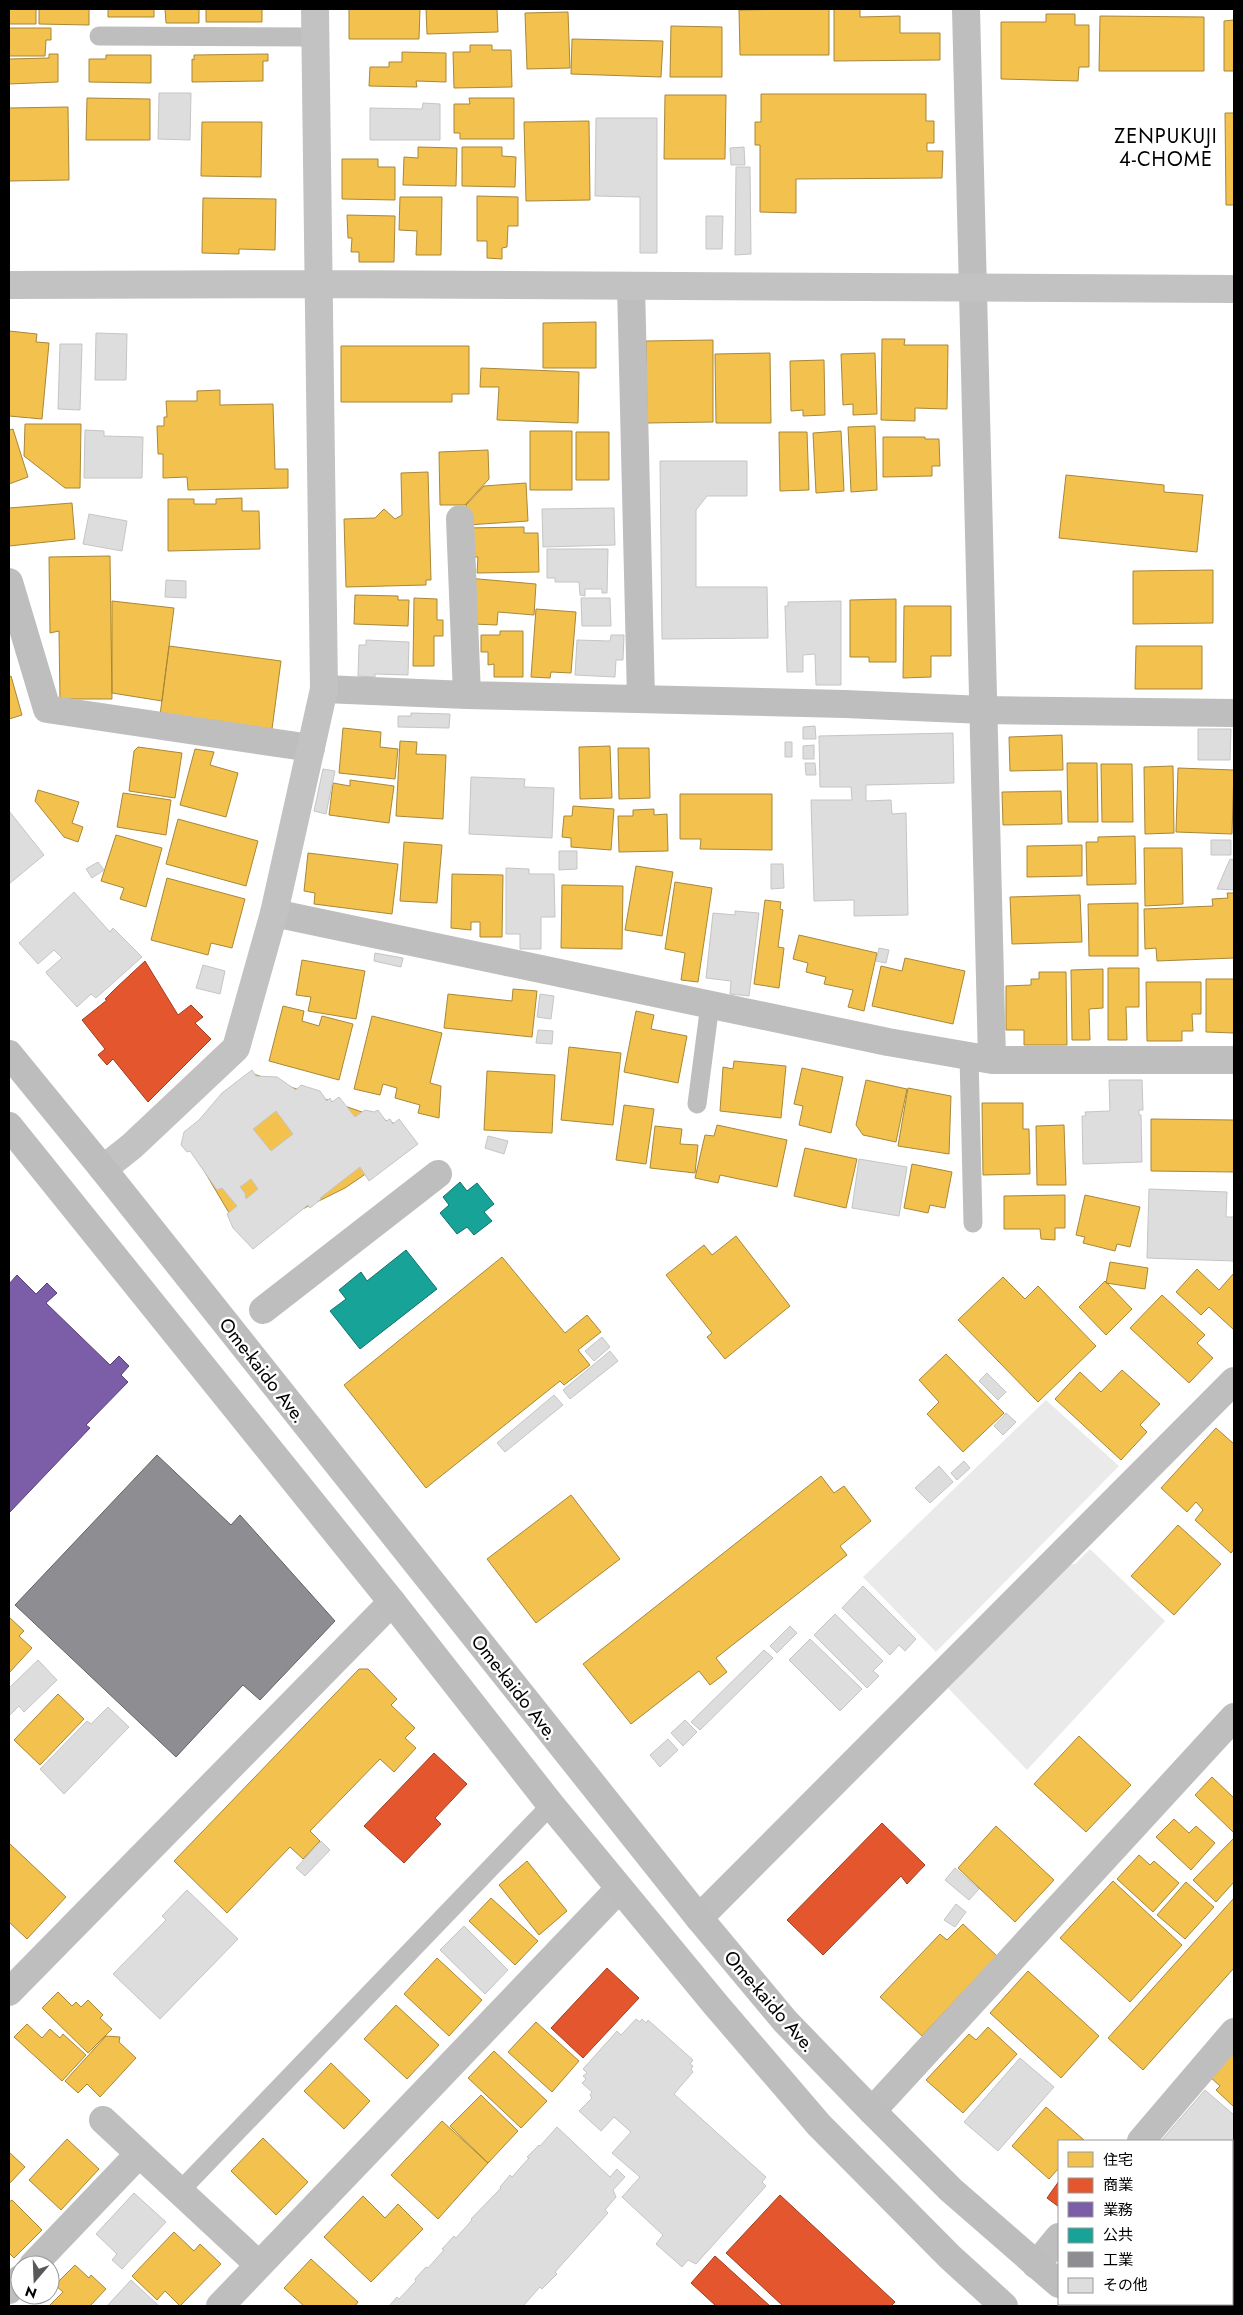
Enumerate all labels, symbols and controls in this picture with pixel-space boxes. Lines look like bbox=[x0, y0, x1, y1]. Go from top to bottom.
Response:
district label: ZENPUKUJI 4-CHOME bbox=[1114, 122, 1218, 174]
street label: Ome-kaido Ave. bbox=[213, 1312, 312, 1429]
street label: Ome-kaido Ave. bbox=[465, 1629, 564, 1746]
street label: Ome-kaido Ave. bbox=[718, 1944, 822, 2058]
legend bbox=[1058, 2140, 1233, 2305]
text: 住宅 bbox=[1103, 2149, 1133, 2171]
text: 商業 bbox=[1103, 2174, 1133, 2196]
text: 業務 bbox=[1103, 2199, 1133, 2221]
text: 公共 bbox=[1103, 2224, 1133, 2246]
text: 工業 bbox=[1103, 2249, 1133, 2271]
north arrow bbox=[10, 2255, 60, 2305]
text: その他 bbox=[1103, 2274, 1148, 2296]
text: N bbox=[22, 2281, 39, 2304]

